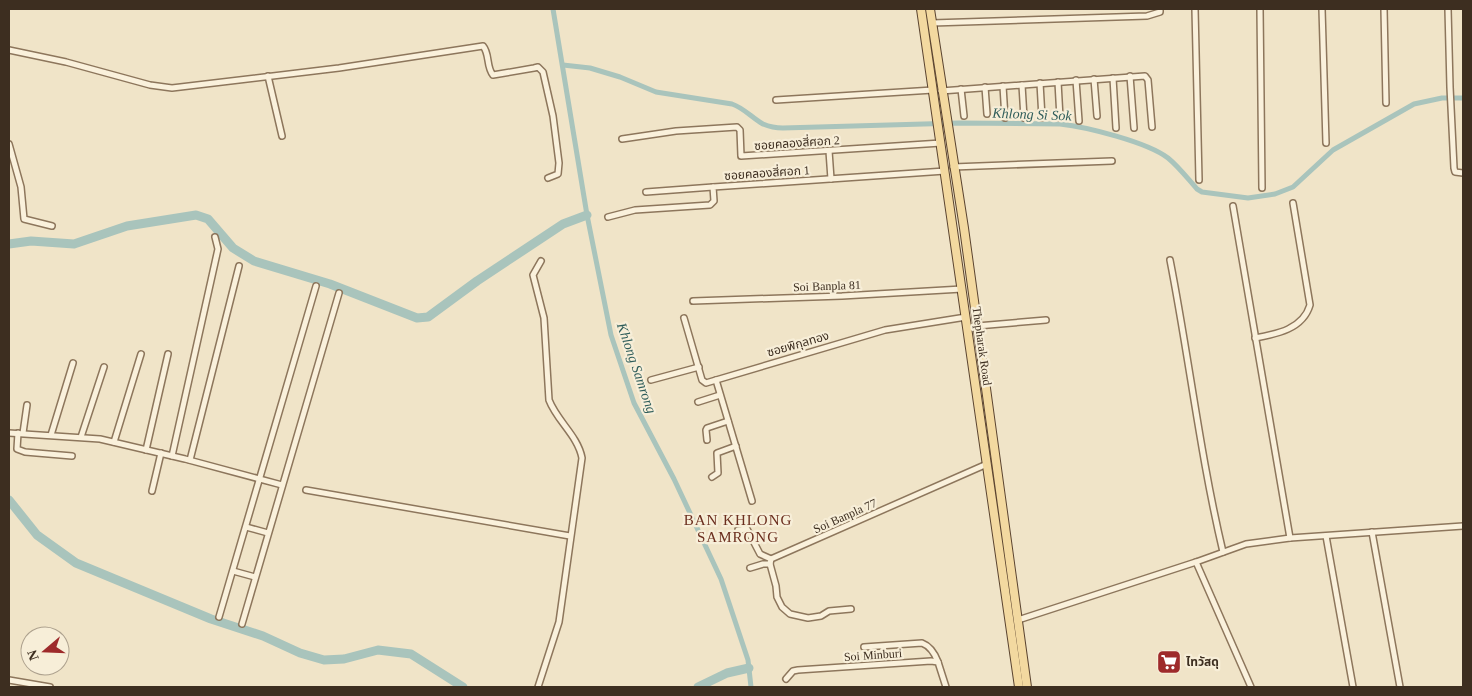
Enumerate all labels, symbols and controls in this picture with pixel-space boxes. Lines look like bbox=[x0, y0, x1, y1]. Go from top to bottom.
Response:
water label: Khlong Si Sok bbox=[991, 106, 1073, 123]
street label: ซอยคลองสี่ศอก 2 bbox=[754, 131, 840, 153]
street label: ซอยคลองสี่ศอก 1 bbox=[724, 161, 810, 183]
street label: Soi Banpla 81 bbox=[793, 278, 861, 294]
street label: Thepharak Road bbox=[970, 306, 994, 386]
water label: Khlong Samrong bbox=[614, 320, 659, 415]
street label: ซอยพิกุลทอง bbox=[765, 328, 831, 360]
street label: Soi Banpla 77 bbox=[811, 496, 879, 536]
district label: BAN KHLONG SAMRONG bbox=[684, 512, 792, 545]
north arrow bbox=[20, 626, 70, 676]
street label: Soi Minburi bbox=[843, 646, 903, 664]
text: N bbox=[24, 648, 42, 662]
supermarket icon: ไทวัสดุ bbox=[1156, 649, 1182, 675]
place label: ไทวัสดุ bbox=[1186, 655, 1219, 669]

